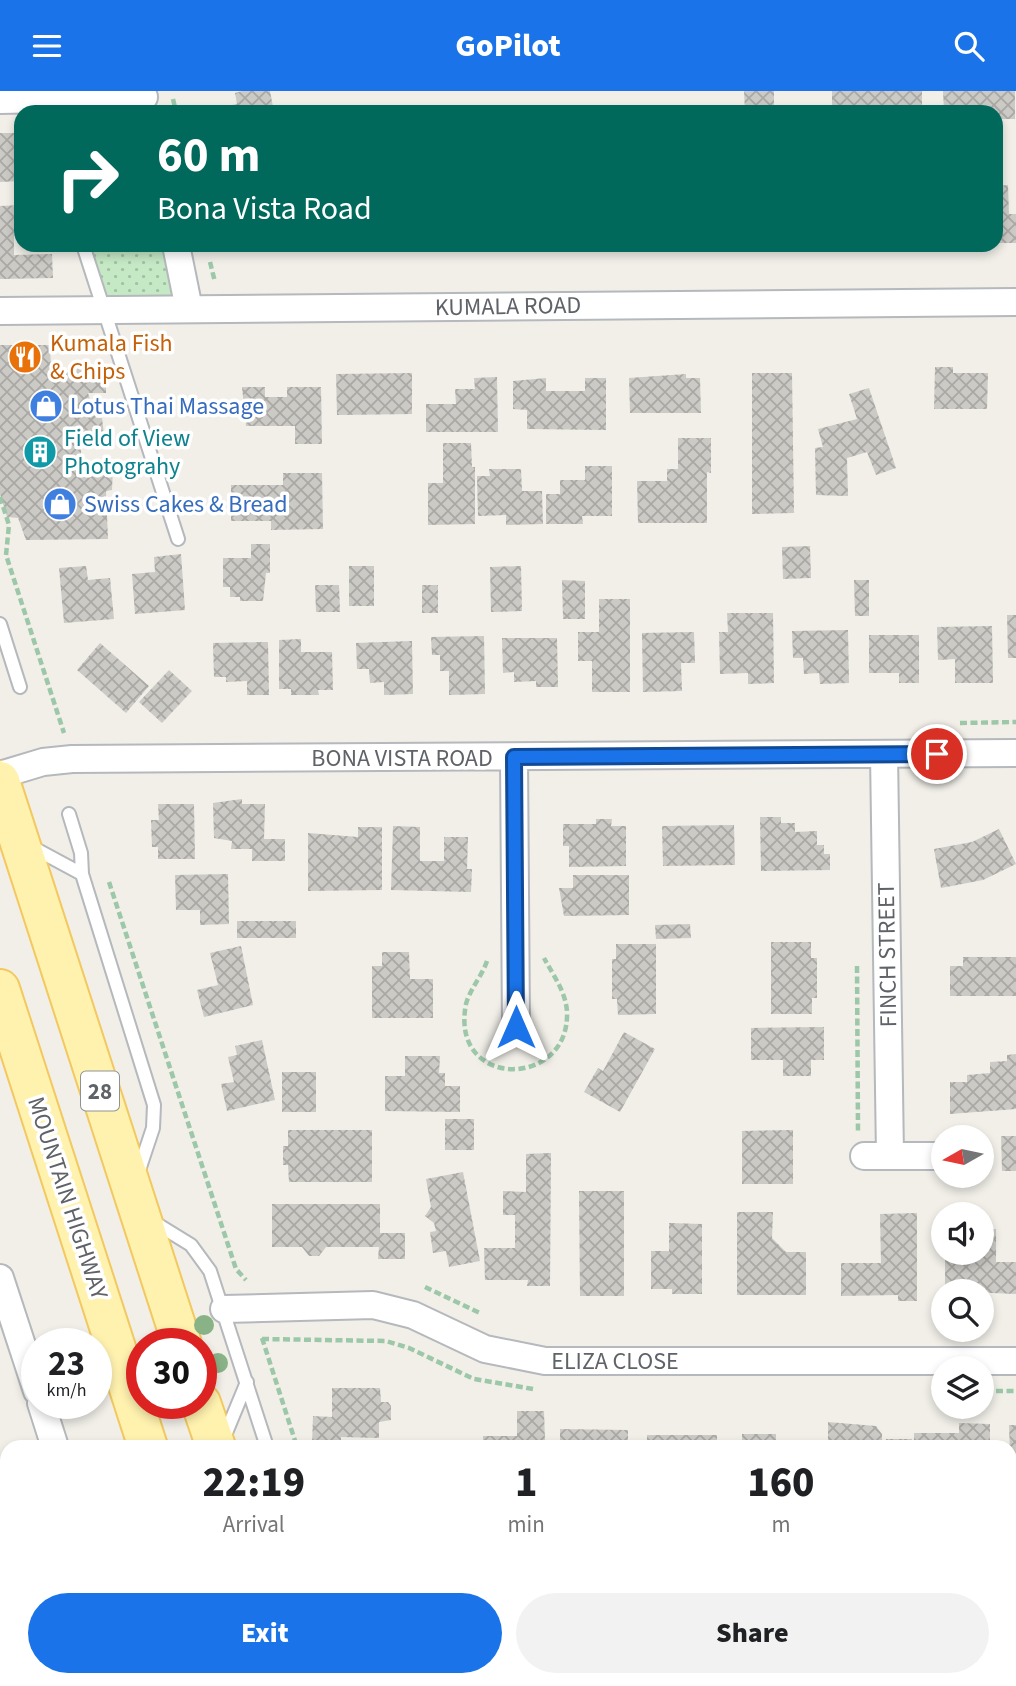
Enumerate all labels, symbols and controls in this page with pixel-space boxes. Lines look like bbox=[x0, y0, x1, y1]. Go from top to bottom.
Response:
text: GoPilot bbox=[455, 23, 561, 69]
icon: menu bbox=[28, 27, 66, 65]
icon: search bbox=[950, 27, 988, 65]
text: 60 m bbox=[157, 121, 261, 191]
icon: right bbox=[42, 133, 133, 224]
text: Bona Vista Road bbox=[157, 186, 372, 232]
street label: KUMALA ROAD bbox=[435, 288, 581, 325]
place label: Kumala Fish & Chips bbox=[50, 326, 173, 389]
restaurant icon: Kumala Fish & Chips bbox=[6, 338, 44, 376]
shop icon: Lotus Thai Massage bbox=[27, 387, 65, 425]
place label: Lotus Thai Massage bbox=[70, 389, 264, 424]
place label: Field of View Photograhy bbox=[64, 421, 190, 484]
building icon: Field of View Photograhy bbox=[21, 433, 59, 471]
shop icon: Swiss Cakes & Bread bbox=[41, 485, 79, 523]
place label: Swiss Cakes & Bread bbox=[84, 487, 288, 522]
pin bbox=[907, 724, 967, 784]
icon: arrive bbox=[918, 735, 956, 773]
street label: BONA VISTA ROAD bbox=[311, 741, 493, 776]
street label: FINCH STREET bbox=[869, 882, 906, 1028]
position arrow bbox=[479, 990, 553, 1064]
road number: 28 bbox=[81, 1072, 119, 1111]
street label: MOUNTAIN HIGHWAY bbox=[18, 1092, 117, 1305]
north arrow bbox=[931, 1125, 994, 1188]
map controls bbox=[931, 1125, 994, 1419]
button: sound bbox=[931, 1202, 994, 1265]
button: search bbox=[931, 1279, 994, 1342]
speed limit sign: 30 bbox=[126, 1328, 217, 1419]
text: 23 bbox=[48, 1339, 85, 1389]
street label: ELIZA CLOSE bbox=[551, 1344, 679, 1379]
button: layers bbox=[931, 1356, 994, 1419]
text: km/h bbox=[47, 1378, 86, 1403]
text: 22:19 bbox=[202, 1453, 305, 1513]
text: 1 bbox=[515, 1453, 537, 1513]
text: 160 bbox=[747, 1453, 815, 1513]
text: Arrival bbox=[223, 1508, 285, 1541]
text: min bbox=[508, 1508, 545, 1541]
text: m bbox=[771, 1508, 790, 1541]
button: Exit bbox=[28, 1593, 502, 1673]
button: Share bbox=[516, 1593, 989, 1673]

